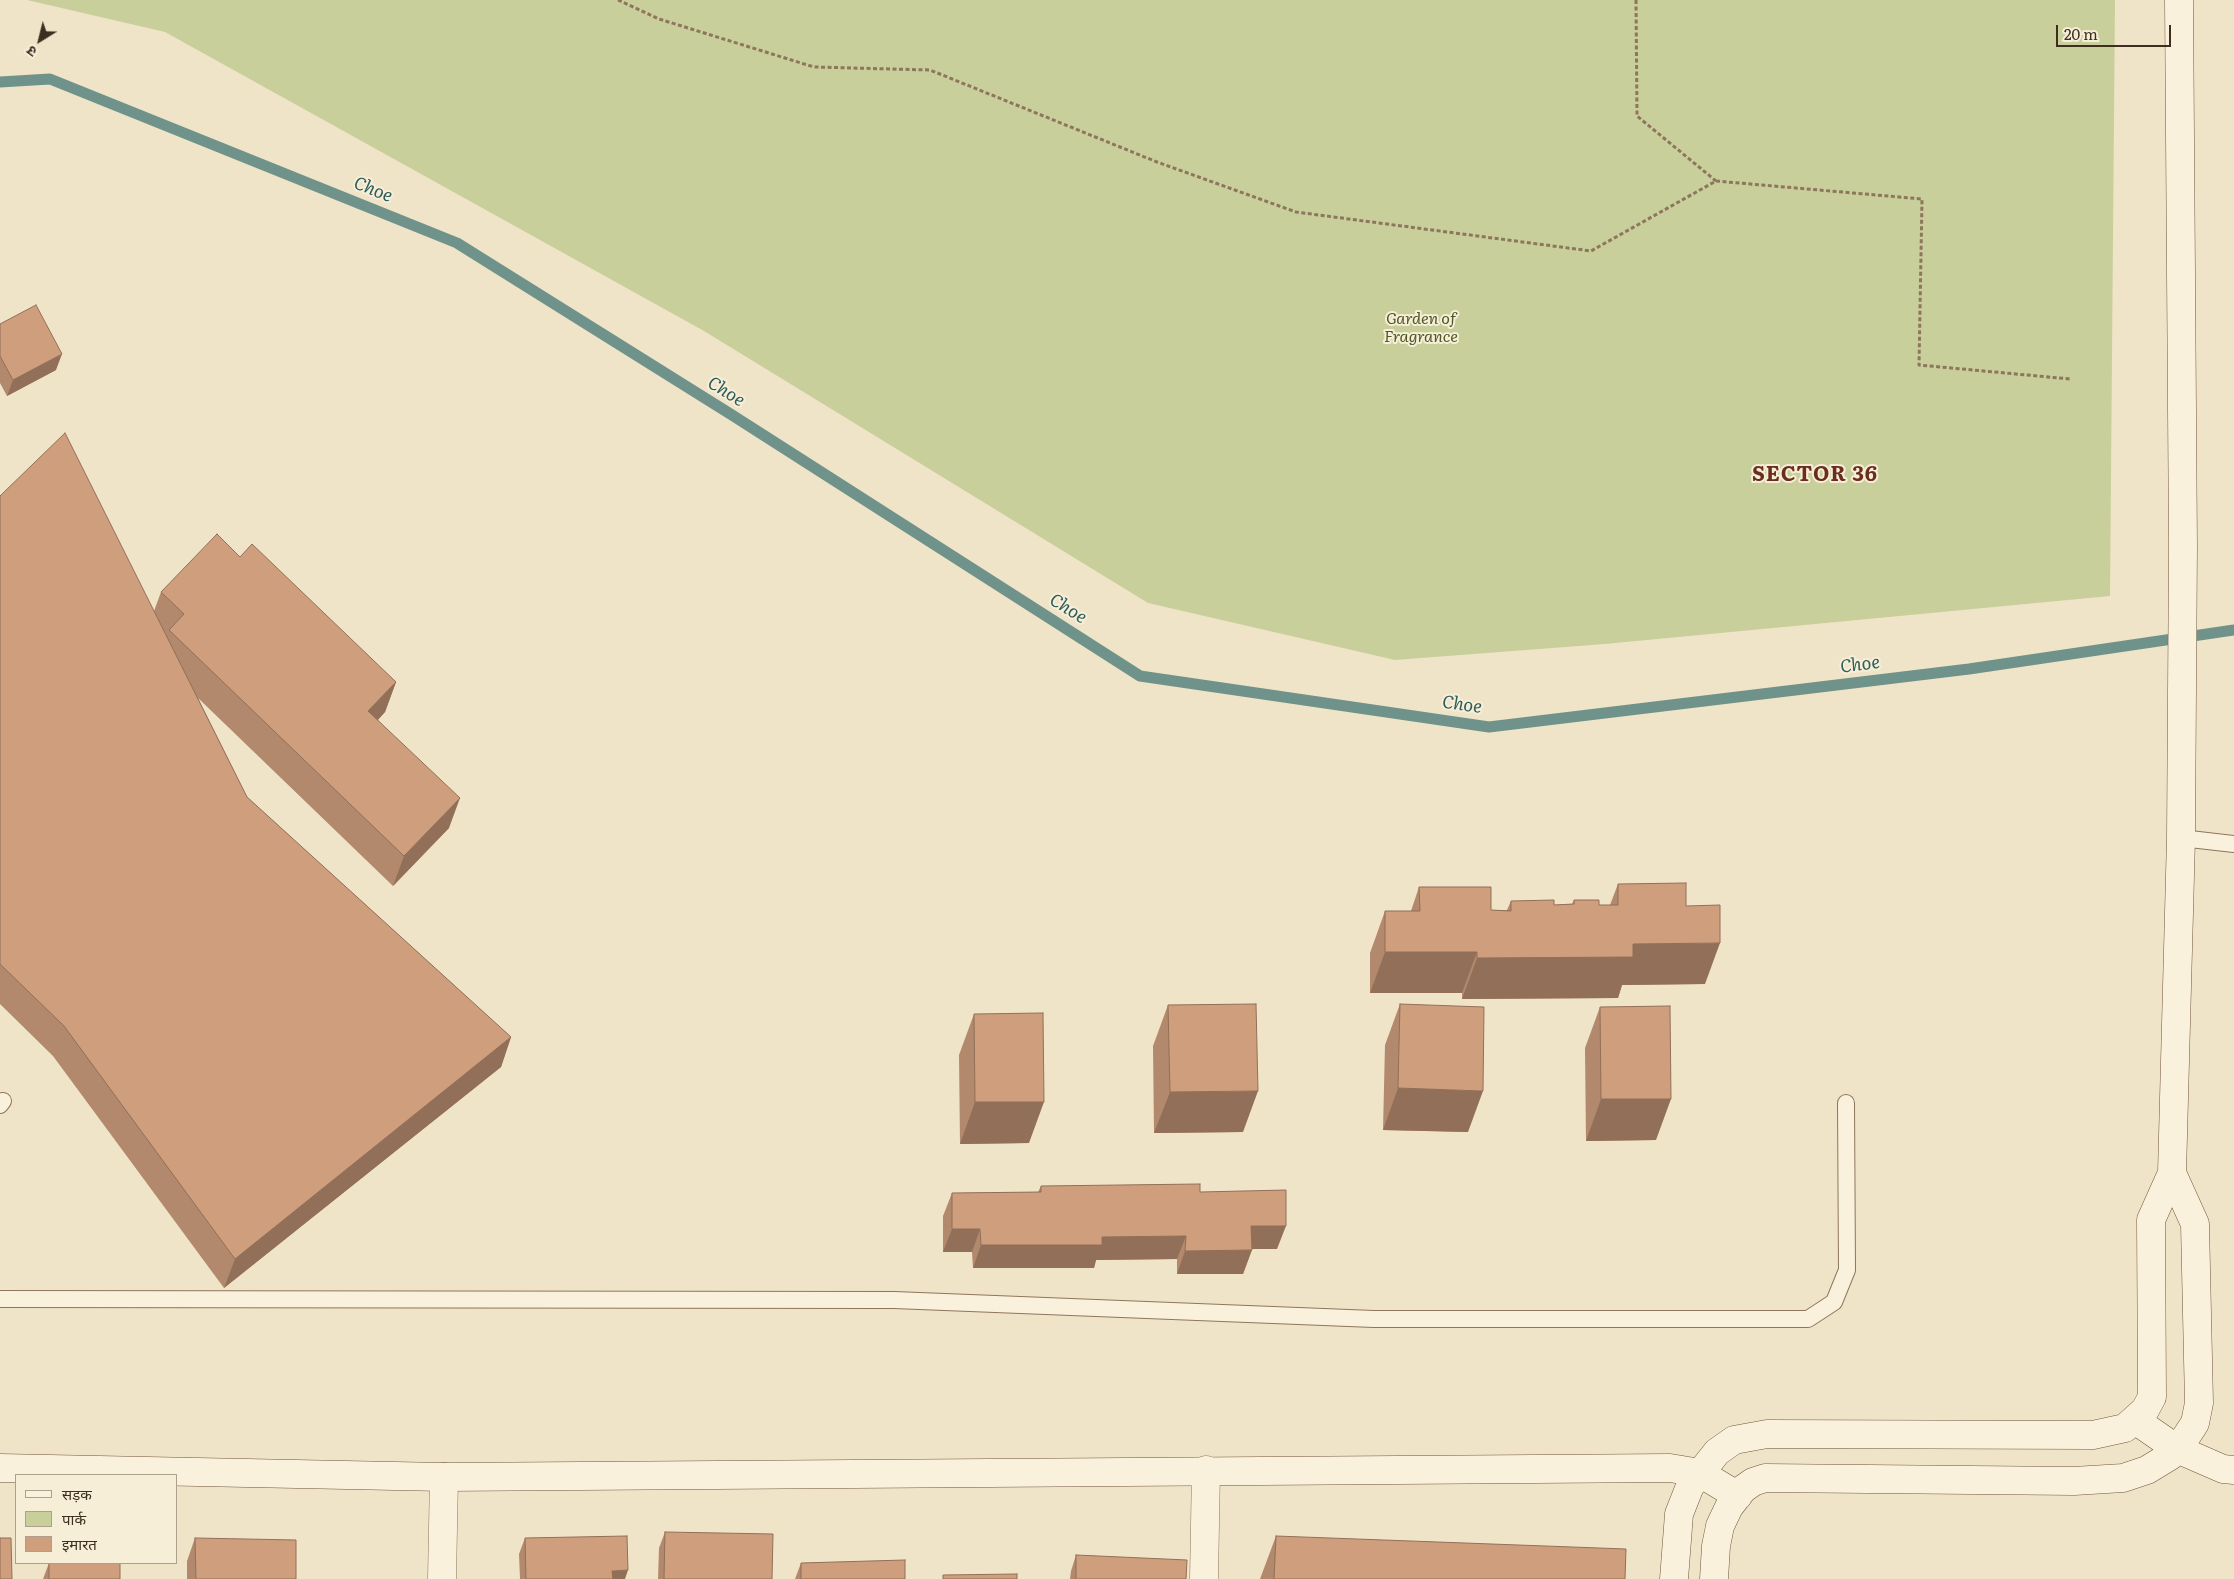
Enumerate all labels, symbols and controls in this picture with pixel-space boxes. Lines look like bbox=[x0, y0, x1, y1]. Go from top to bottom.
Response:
north arrow bbox=[15, 15, 65, 65]
scale bar bbox=[2059, 15, 2174, 47]
text: 20 m bbox=[2064, 22, 2098, 45]
text: उ bbox=[22, 42, 40, 63]
water label: Choe bbox=[350, 173, 396, 207]
park label: Garden of Fragrance bbox=[1384, 309, 1458, 347]
water label: Choe bbox=[703, 372, 749, 412]
district label: SECTOR 36 bbox=[1751, 462, 1879, 488]
water label: Choe bbox=[1045, 589, 1091, 629]
water label: Choe bbox=[1839, 652, 1881, 678]
water label: Choe bbox=[1441, 692, 1483, 718]
legend bbox=[15, 1474, 178, 1564]
text: सड़क bbox=[62, 1482, 92, 1505]
text: पार्क bbox=[62, 1507, 86, 1530]
text: इमारत bbox=[62, 1532, 97, 1555]

